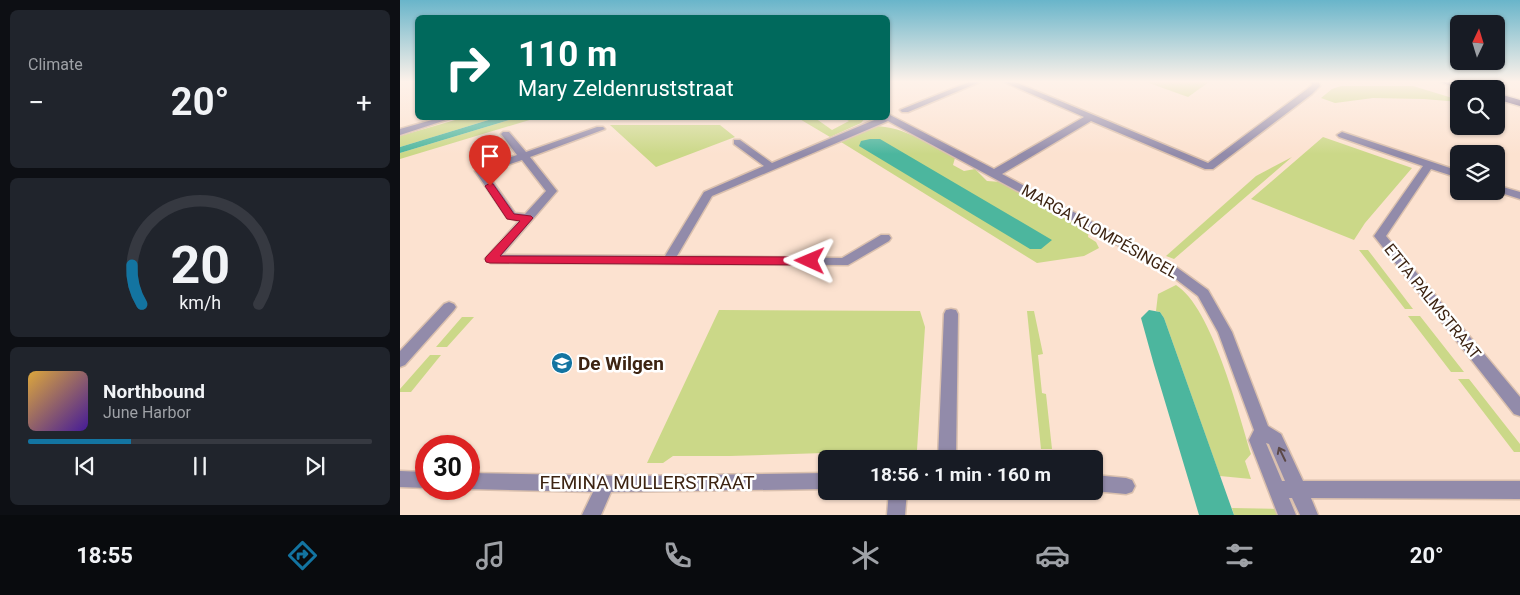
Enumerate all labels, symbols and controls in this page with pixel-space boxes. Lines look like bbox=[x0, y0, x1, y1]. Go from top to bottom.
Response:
north arrow bbox=[1450, 15, 1505, 70]
map controls bbox=[1450, 15, 1505, 200]
text: 110 m bbox=[518, 34, 617, 75]
icon: right bbox=[435, 35, 500, 100]
text: Climate bbox=[28, 55, 83, 74]
text: Mary Zeldenruststraat bbox=[518, 76, 734, 101]
text: 20° bbox=[171, 80, 229, 124]
button: search bbox=[1450, 80, 1505, 135]
text: − bbox=[28, 86, 44, 119]
text: + bbox=[356, 86, 372, 119]
pin bbox=[469, 135, 511, 186]
icon: arrive bbox=[476, 142, 504, 170]
button: layers bbox=[1450, 145, 1505, 200]
street label: MARGA KLOMPÉSINGEL bbox=[1018, 180, 1182, 283]
position arrow bbox=[783, 234, 835, 286]
text: 20 bbox=[170, 235, 230, 296]
street label: ETTA PALMSTRAAT bbox=[1380, 240, 1485, 363]
text: km/h bbox=[179, 292, 221, 313]
school or university icon: De Wilgen bbox=[550, 351, 574, 375]
place label: De Wilgen bbox=[578, 352, 664, 375]
text: Northbound bbox=[103, 380, 205, 403]
text: June Harbor bbox=[103, 403, 191, 422]
speed limit sign: 30 bbox=[415, 435, 480, 500]
one-way arrow bbox=[1277, 447, 1287, 462]
icon: previous bbox=[71, 452, 99, 480]
icon: pause bbox=[186, 452, 214, 480]
icon: next bbox=[301, 452, 329, 480]
text: 18:56 · 1 min · 160 m bbox=[870, 463, 1051, 486]
street label: FEMINA MULLERSTRAAT bbox=[539, 471, 755, 494]
icon: directions bbox=[285, 538, 320, 573]
icon: music bbox=[473, 538, 508, 573]
icon: phone bbox=[660, 538, 695, 573]
icon: climate bbox=[848, 538, 883, 573]
icon: car bbox=[1035, 538, 1070, 573]
icon: filters bbox=[1222, 538, 1257, 573]
text: 18:55 bbox=[76, 543, 133, 568]
text: 20° bbox=[1410, 543, 1444, 568]

